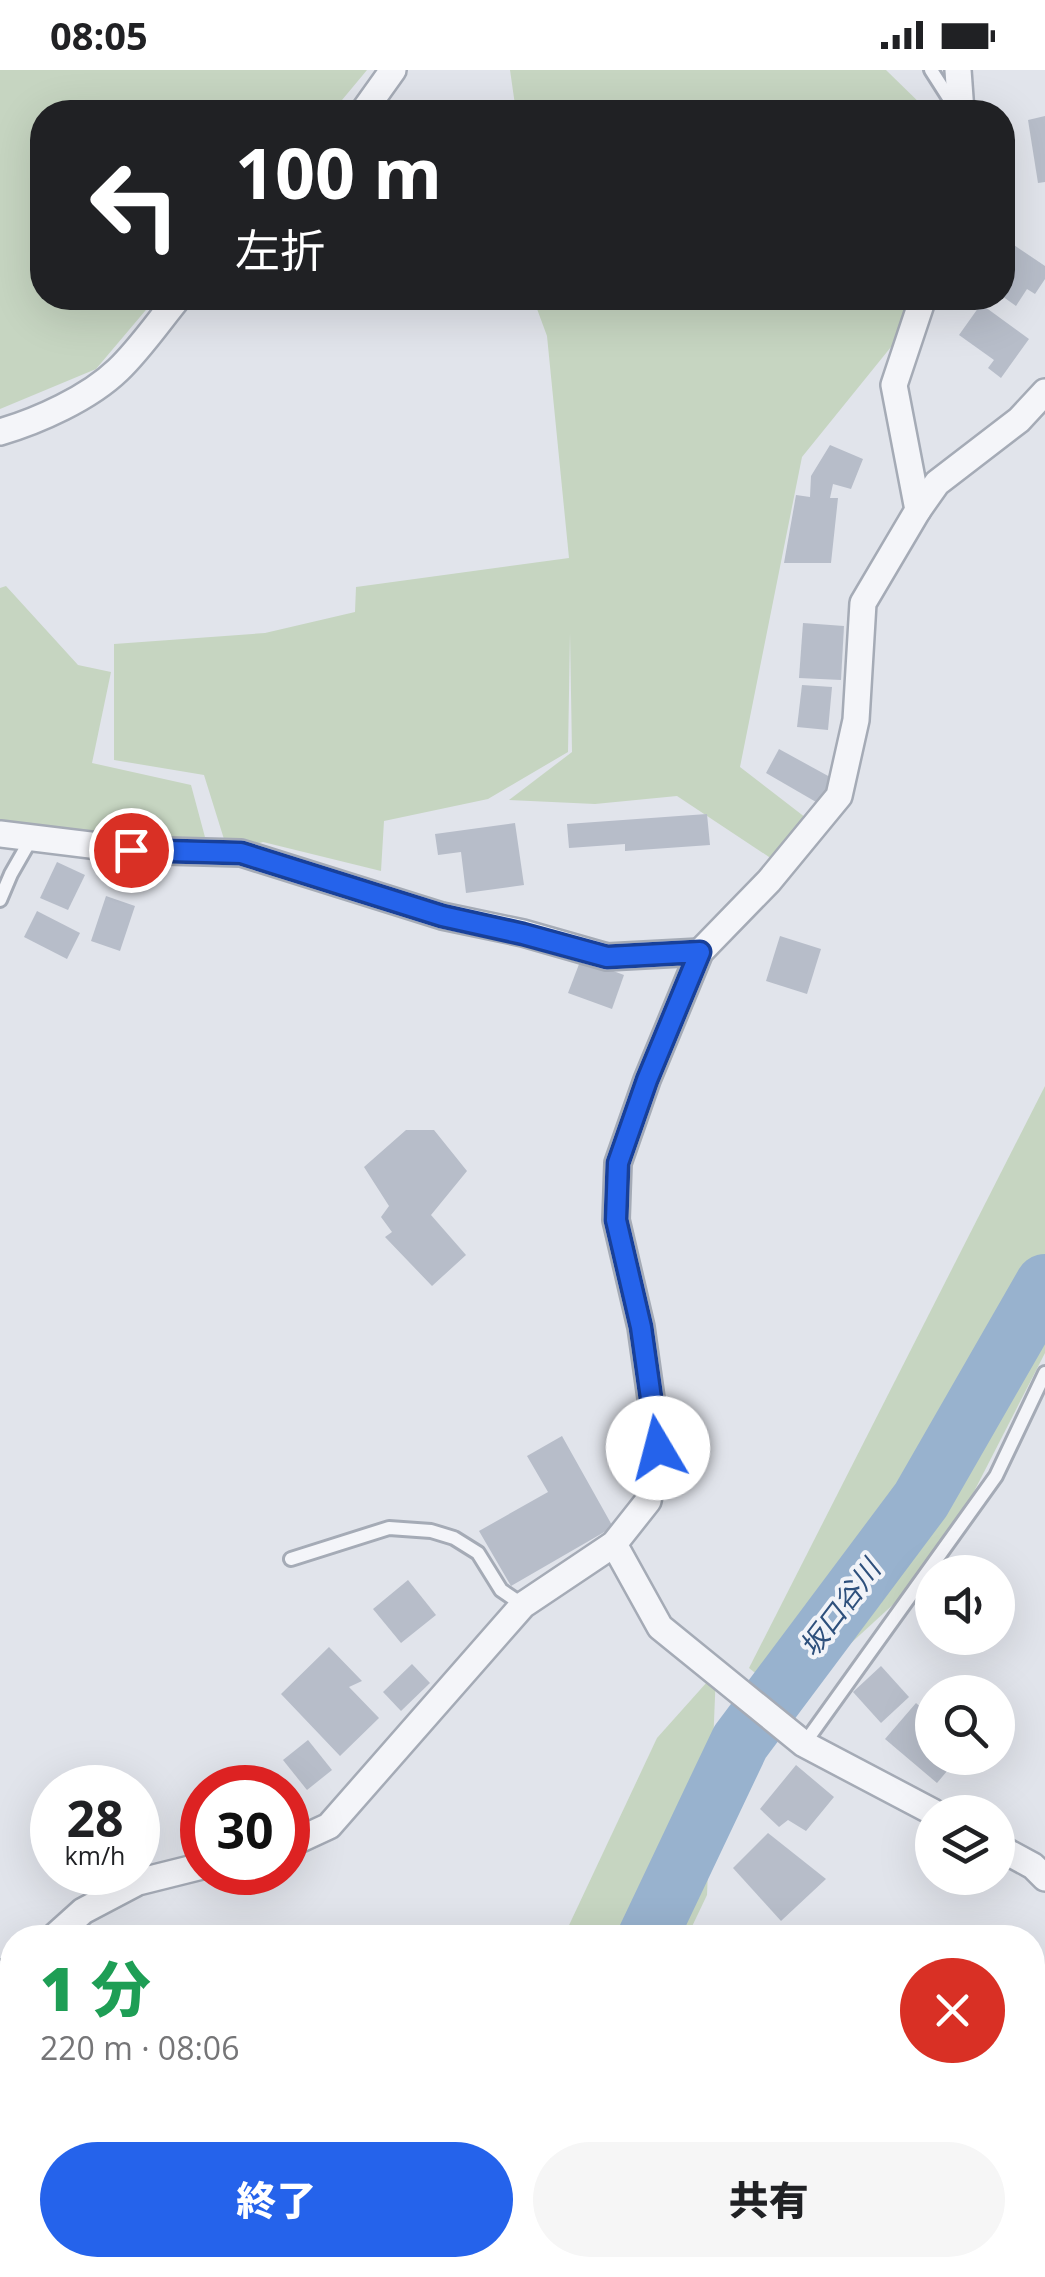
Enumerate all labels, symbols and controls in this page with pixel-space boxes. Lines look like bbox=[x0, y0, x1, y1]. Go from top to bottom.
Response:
text: 08:05 bbox=[50, 9, 148, 61]
text: 100 m bbox=[235, 124, 442, 220]
icon: left bbox=[70, 140, 200, 270]
text: 左折 bbox=[235, 219, 325, 280]
pin bbox=[89, 808, 174, 893]
icon: arrive bbox=[104, 823, 159, 878]
position arrow bbox=[606, 1396, 710, 1500]
water label: 坂口谷川 bbox=[790, 1549, 890, 1664]
map controls bbox=[915, 1555, 1015, 1895]
button: sound bbox=[915, 1555, 1015, 1655]
button: search bbox=[915, 1675, 1015, 1775]
speed limit sign: 30 bbox=[180, 1765, 310, 1895]
text: 28 bbox=[66, 1784, 124, 1852]
button: layers bbox=[915, 1795, 1015, 1895]
text: km/h bbox=[65, 1838, 125, 1872]
text: 1 分 bbox=[40, 1947, 151, 2029]
button: close bbox=[900, 1958, 1005, 2063]
text: 220 m · 08:06 bbox=[40, 2026, 239, 2069]
button: 終了 bbox=[40, 2142, 513, 2257]
button: 共有 bbox=[533, 2142, 1005, 2257]

